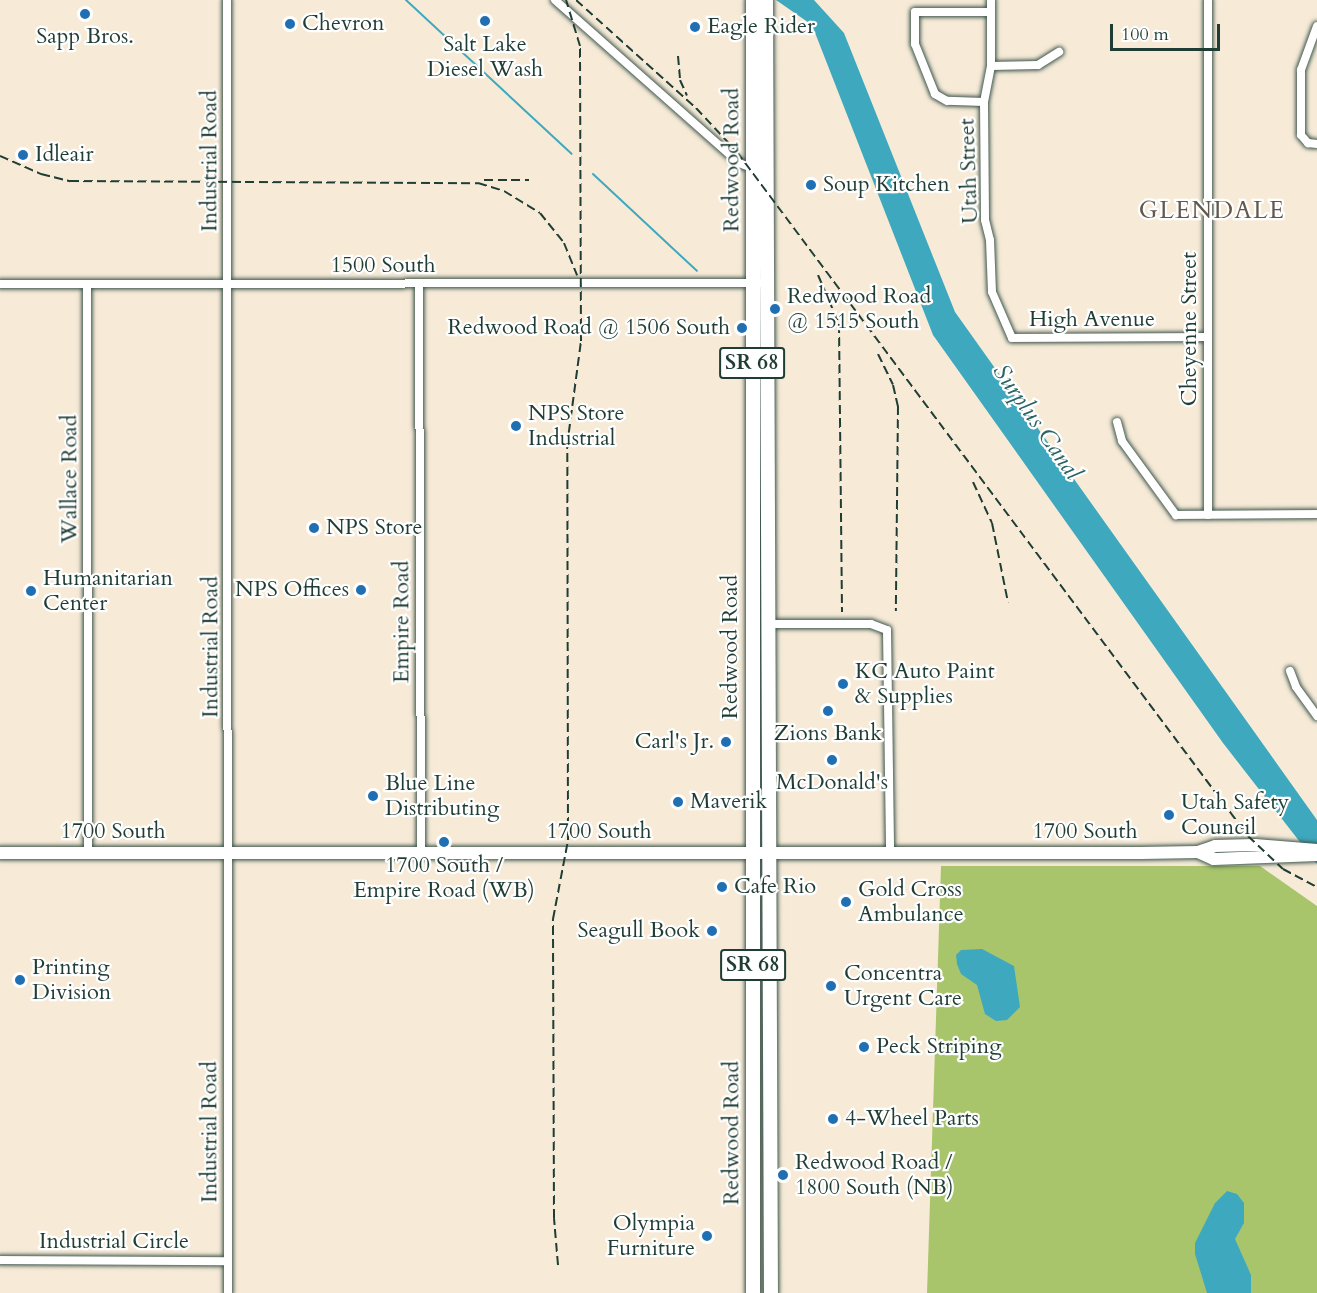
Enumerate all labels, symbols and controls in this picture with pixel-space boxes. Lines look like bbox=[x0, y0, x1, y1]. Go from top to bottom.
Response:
marker: Sapp Bros. bbox=[78, 7, 92, 21]
place label: Chevron bbox=[302, 11, 384, 37]
scale bar bbox=[1113, 12, 1222, 50]
marker: Salt Lake Diesel Wash bbox=[478, 14, 492, 28]
place label: Eagle Rider bbox=[707, 14, 815, 40]
marker: Chevron bbox=[283, 17, 297, 31]
marker: Eagle Rider bbox=[688, 20, 702, 34]
text: 100 m bbox=[1121, 22, 1169, 47]
place label: Sapp Bros. bbox=[36, 24, 134, 50]
place label: Salt Lake Diesel Wash bbox=[427, 31, 543, 82]
street label: Redwood Road bbox=[719, 88, 745, 232]
street label: Industrial Road bbox=[197, 90, 223, 232]
street label: Utah Street bbox=[954, 118, 984, 224]
place label: Idleair bbox=[35, 142, 94, 168]
marker: Idleair bbox=[16, 148, 30, 162]
place label: Soup Kitchen bbox=[823, 172, 950, 198]
marker: Soup Kitchen bbox=[804, 178, 818, 192]
district label: GLENDALE bbox=[1139, 197, 1285, 225]
street label: Cheyenne Street bbox=[1177, 252, 1203, 406]
street label: 1500 South bbox=[331, 253, 435, 279]
place label: Redwood Road @ 1515 South bbox=[787, 283, 931, 334]
marker: Redwood Road @ 1515 South bbox=[768, 302, 782, 316]
street label: High Avenue bbox=[1029, 307, 1155, 333]
place label: Redwood Road @ 1506 South bbox=[447, 315, 730, 341]
marker: Redwood Road @ 1506 South bbox=[735, 321, 749, 335]
road number: SR 68 bbox=[719, 345, 785, 381]
water label: Surplus Canal bbox=[986, 358, 1088, 486]
place label: NPS Store Industrial bbox=[528, 400, 625, 452]
street label: Wallace Road bbox=[57, 415, 83, 543]
marker: NPS Store Industrial bbox=[509, 419, 523, 433]
place label: NPS Store bbox=[326, 515, 423, 541]
marker: NPS Store bbox=[307, 521, 321, 535]
street label: Empire Road bbox=[389, 561, 415, 683]
place label: Humanitarian Center bbox=[43, 565, 173, 616]
street label: Redwood Road bbox=[718, 575, 744, 719]
street label: Industrial Road bbox=[198, 576, 224, 718]
place label: NPS Offices bbox=[235, 577, 349, 603]
marker: NPS Offices bbox=[354, 583, 368, 597]
marker: Humanitarian Center bbox=[24, 584, 38, 598]
place label: KC Auto Paint & Supplies bbox=[855, 658, 995, 710]
marker: KC Auto Paint & Supplies bbox=[836, 677, 850, 691]
marker: Zions Bank bbox=[821, 704, 835, 718]
place label: Zions Bank bbox=[774, 721, 882, 747]
place label: Carl's Jr. bbox=[635, 729, 714, 755]
marker: Carl's Jr. bbox=[719, 735, 733, 749]
marker: McDonald's bbox=[825, 753, 839, 767]
place label: Blue Line Distributing bbox=[385, 770, 499, 822]
place label: McDonald's bbox=[776, 770, 888, 796]
marker: Blue Line Distributing bbox=[366, 789, 380, 803]
place label: Maverik bbox=[690, 789, 767, 815]
place label: Utah Safety Council bbox=[1181, 789, 1289, 840]
marker: Maverik bbox=[671, 795, 685, 809]
marker: Utah Safety Council bbox=[1162, 808, 1176, 822]
street label: 1700 South bbox=[61, 819, 165, 845]
street label: 1700 South bbox=[547, 819, 651, 845]
street label: 1700 South bbox=[1033, 819, 1137, 845]
marker: 1700 South / Empire Road (WB) bbox=[437, 835, 451, 849]
place label: 1700 South / Empire Road (WB) bbox=[353, 852, 535, 903]
place label: Cafe Rio bbox=[734, 874, 816, 900]
place label: Gold Cross Ambulance bbox=[858, 876, 964, 927]
marker: Cafe Rio bbox=[715, 880, 729, 894]
marker: Gold Cross Ambulance bbox=[839, 895, 853, 909]
place label: Seagull Book bbox=[577, 918, 700, 944]
marker: Seagull Book bbox=[705, 924, 719, 938]
road number: SR 68 bbox=[720, 947, 786, 983]
place label: Printing Division bbox=[32, 954, 111, 1005]
place label: Concentra Urgent Care bbox=[844, 960, 962, 1011]
marker: Printing Division bbox=[13, 973, 27, 987]
marker: Concentra Urgent Care bbox=[822, 977, 840, 995]
place label: Peck Striping bbox=[876, 1034, 1002, 1060]
marker: Peck Striping bbox=[857, 1040, 871, 1054]
street label: Industrial Road bbox=[197, 1061, 223, 1203]
street label: Redwood Road bbox=[719, 1061, 745, 1205]
place label: 4-Wheel Parts bbox=[845, 1106, 979, 1132]
marker: 4-Wheel Parts bbox=[826, 1112, 840, 1126]
place label: Redwood Road / 1800 South (NB) bbox=[795, 1149, 954, 1200]
marker: Redwood Road / 1800 South (NB) bbox=[776, 1168, 790, 1182]
place label: Olympia Furniture bbox=[607, 1210, 695, 1262]
street label: Industrial Circle bbox=[39, 1229, 189, 1255]
marker: Olympia Furniture bbox=[700, 1229, 714, 1243]

